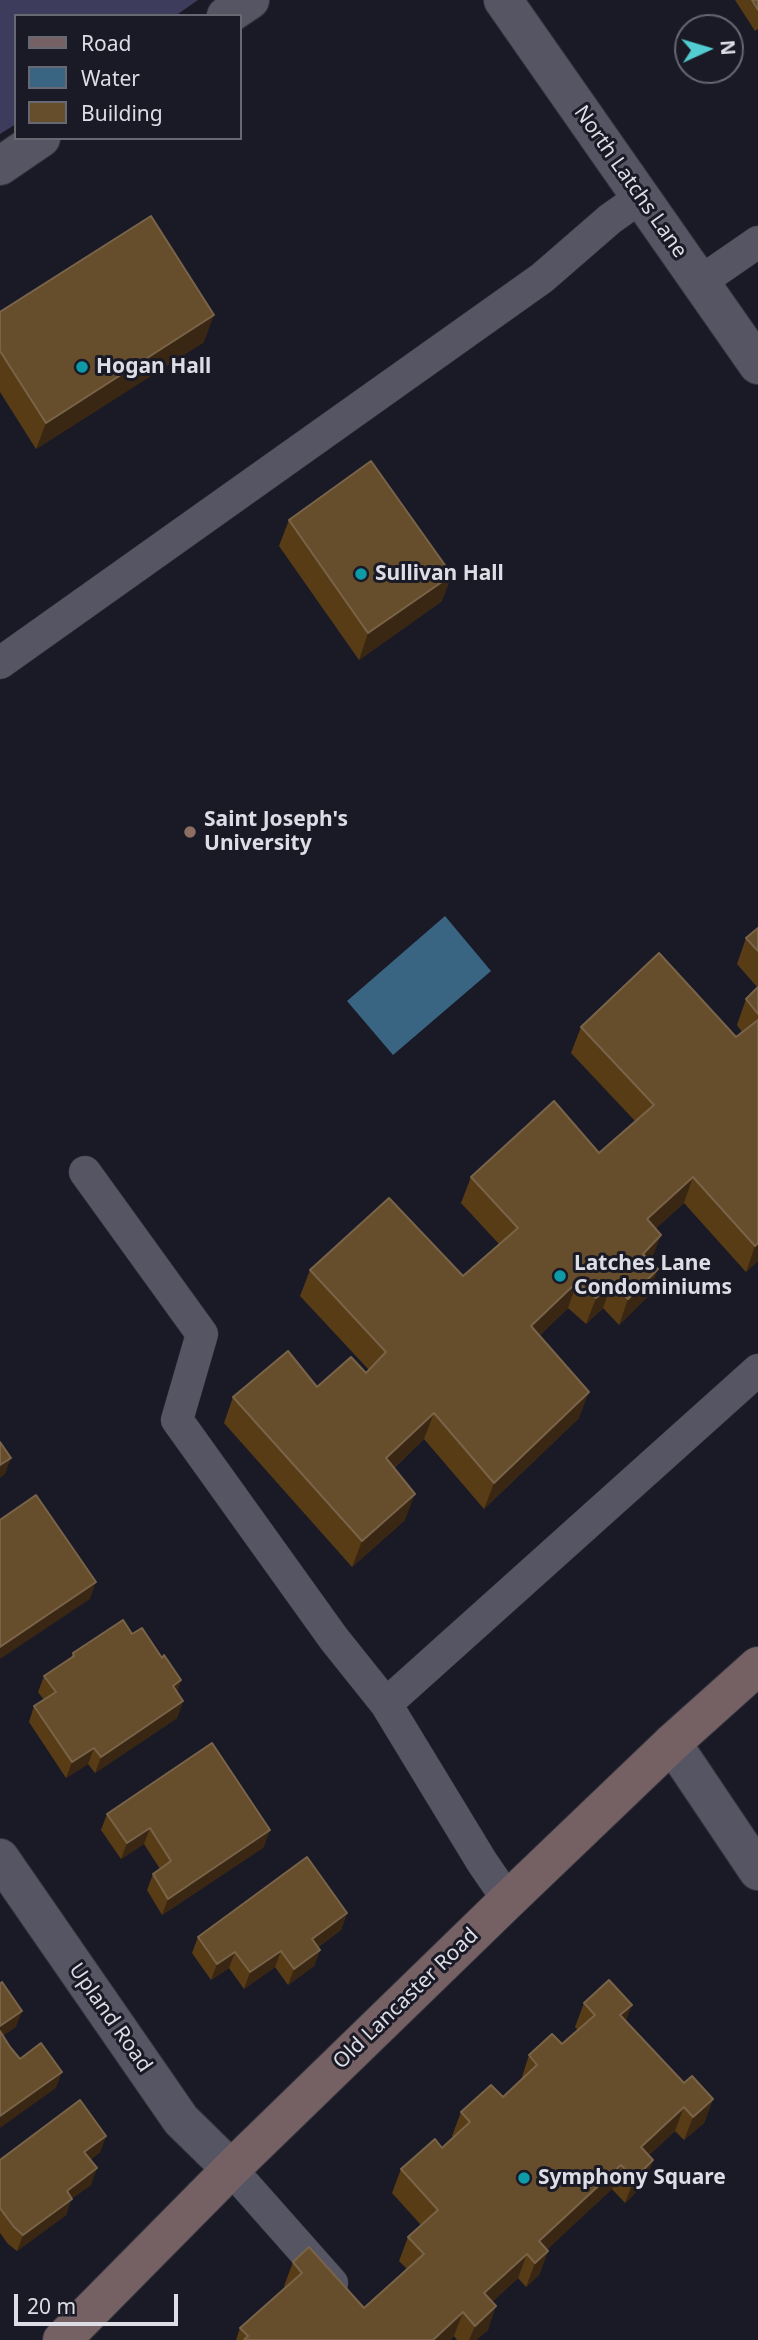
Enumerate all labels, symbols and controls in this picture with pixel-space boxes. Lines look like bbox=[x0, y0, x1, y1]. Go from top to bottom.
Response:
legend bbox=[14, 14, 242, 140]
north arrow bbox=[674, 14, 744, 84]
text: Road bbox=[81, 29, 131, 57]
text: N bbox=[714, 39, 741, 56]
text: Water bbox=[81, 64, 140, 92]
text: Building bbox=[81, 99, 163, 127]
street label: North Latchs Lane bbox=[568, 101, 692, 263]
place label: Hogan Hall bbox=[96, 354, 211, 380]
marker: Hogan Hall bbox=[74, 359, 90, 375]
place label: Sullivan Hall bbox=[375, 561, 504, 587]
marker: Sullivan Hall bbox=[353, 566, 369, 582]
place label: Saint Joseph's University bbox=[204, 807, 348, 857]
marker: Saint Joseph's University bbox=[182, 824, 198, 840]
place label: Latches Lane Condominiums bbox=[574, 1251, 732, 1301]
marker: Latches Lane Condominiums bbox=[552, 1268, 568, 1284]
street label: Old Lancaster Road bbox=[328, 1923, 484, 2075]
street label: Upland Road bbox=[63, 1959, 157, 2077]
place label: Symphony Square bbox=[538, 2165, 726, 2191]
marker: Symphony Square bbox=[516, 2170, 532, 2186]
scale bar bbox=[18, 2280, 182, 2324]
text: 20 m bbox=[27, 2292, 76, 2320]

